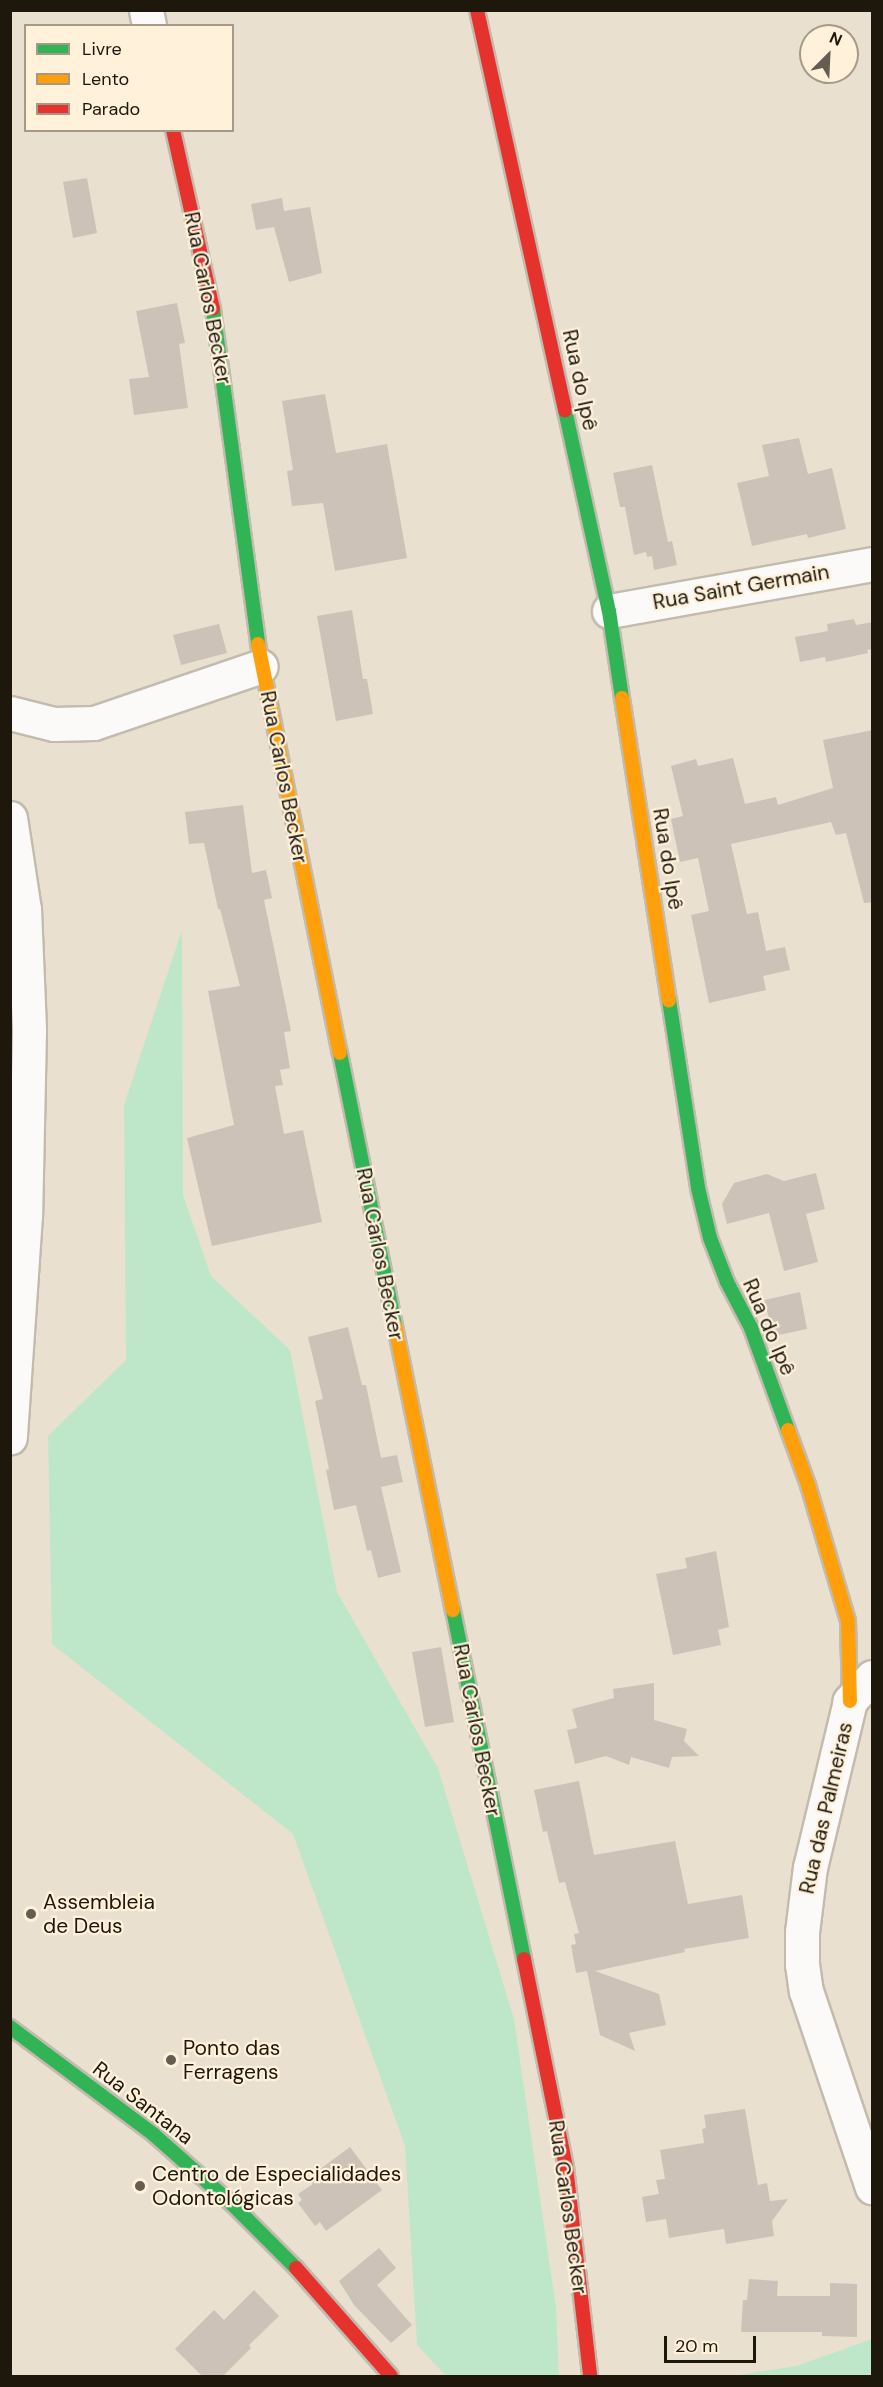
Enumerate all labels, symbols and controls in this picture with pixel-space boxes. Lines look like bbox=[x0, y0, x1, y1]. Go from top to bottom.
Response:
legend bbox=[24, 24, 234, 132]
north arrow bbox=[799, 24, 859, 84]
text: N bbox=[826, 27, 845, 51]
text: Livre bbox=[82, 37, 122, 61]
text: Lento bbox=[82, 67, 129, 91]
text: Parado bbox=[82, 97, 140, 121]
street label: Rua Carlos Becker bbox=[179, 210, 237, 386]
street label: Rua do Ipê bbox=[557, 327, 603, 433]
street label: Rua Saint Germain bbox=[651, 559, 831, 615]
street label: Rua Carlos Becker bbox=[255, 689, 313, 865]
street label: Rua do Ipê bbox=[648, 806, 688, 912]
street label: Rua Carlos Becker bbox=[351, 1166, 409, 1342]
street label: Rua do Ipê bbox=[737, 1275, 801, 1379]
street label: Rua Carlos Becker bbox=[448, 1642, 506, 1818]
street label: Rua das Palmeiras bbox=[794, 1720, 858, 1896]
place label: Assembleia de Deus bbox=[43, 1889, 155, 1939]
marker: Assembleia de Deus bbox=[24, 1907, 38, 1921]
place label: Ponto das Ferragens bbox=[183, 2035, 280, 2085]
marker: Ponto das Ferragens bbox=[164, 2053, 178, 2067]
street label: Rua Santana bbox=[88, 2056, 198, 2150]
street label: Rua Carlos Becker bbox=[543, 2119, 593, 2295]
place label: Centro de Especialidades Odontológicas bbox=[152, 2161, 401, 2211]
marker: Centro de Especialidades Odontológicas bbox=[133, 2179, 147, 2193]
scale bar bbox=[667, 2324, 758, 2362]
text: 20 m bbox=[675, 2334, 718, 2358]

